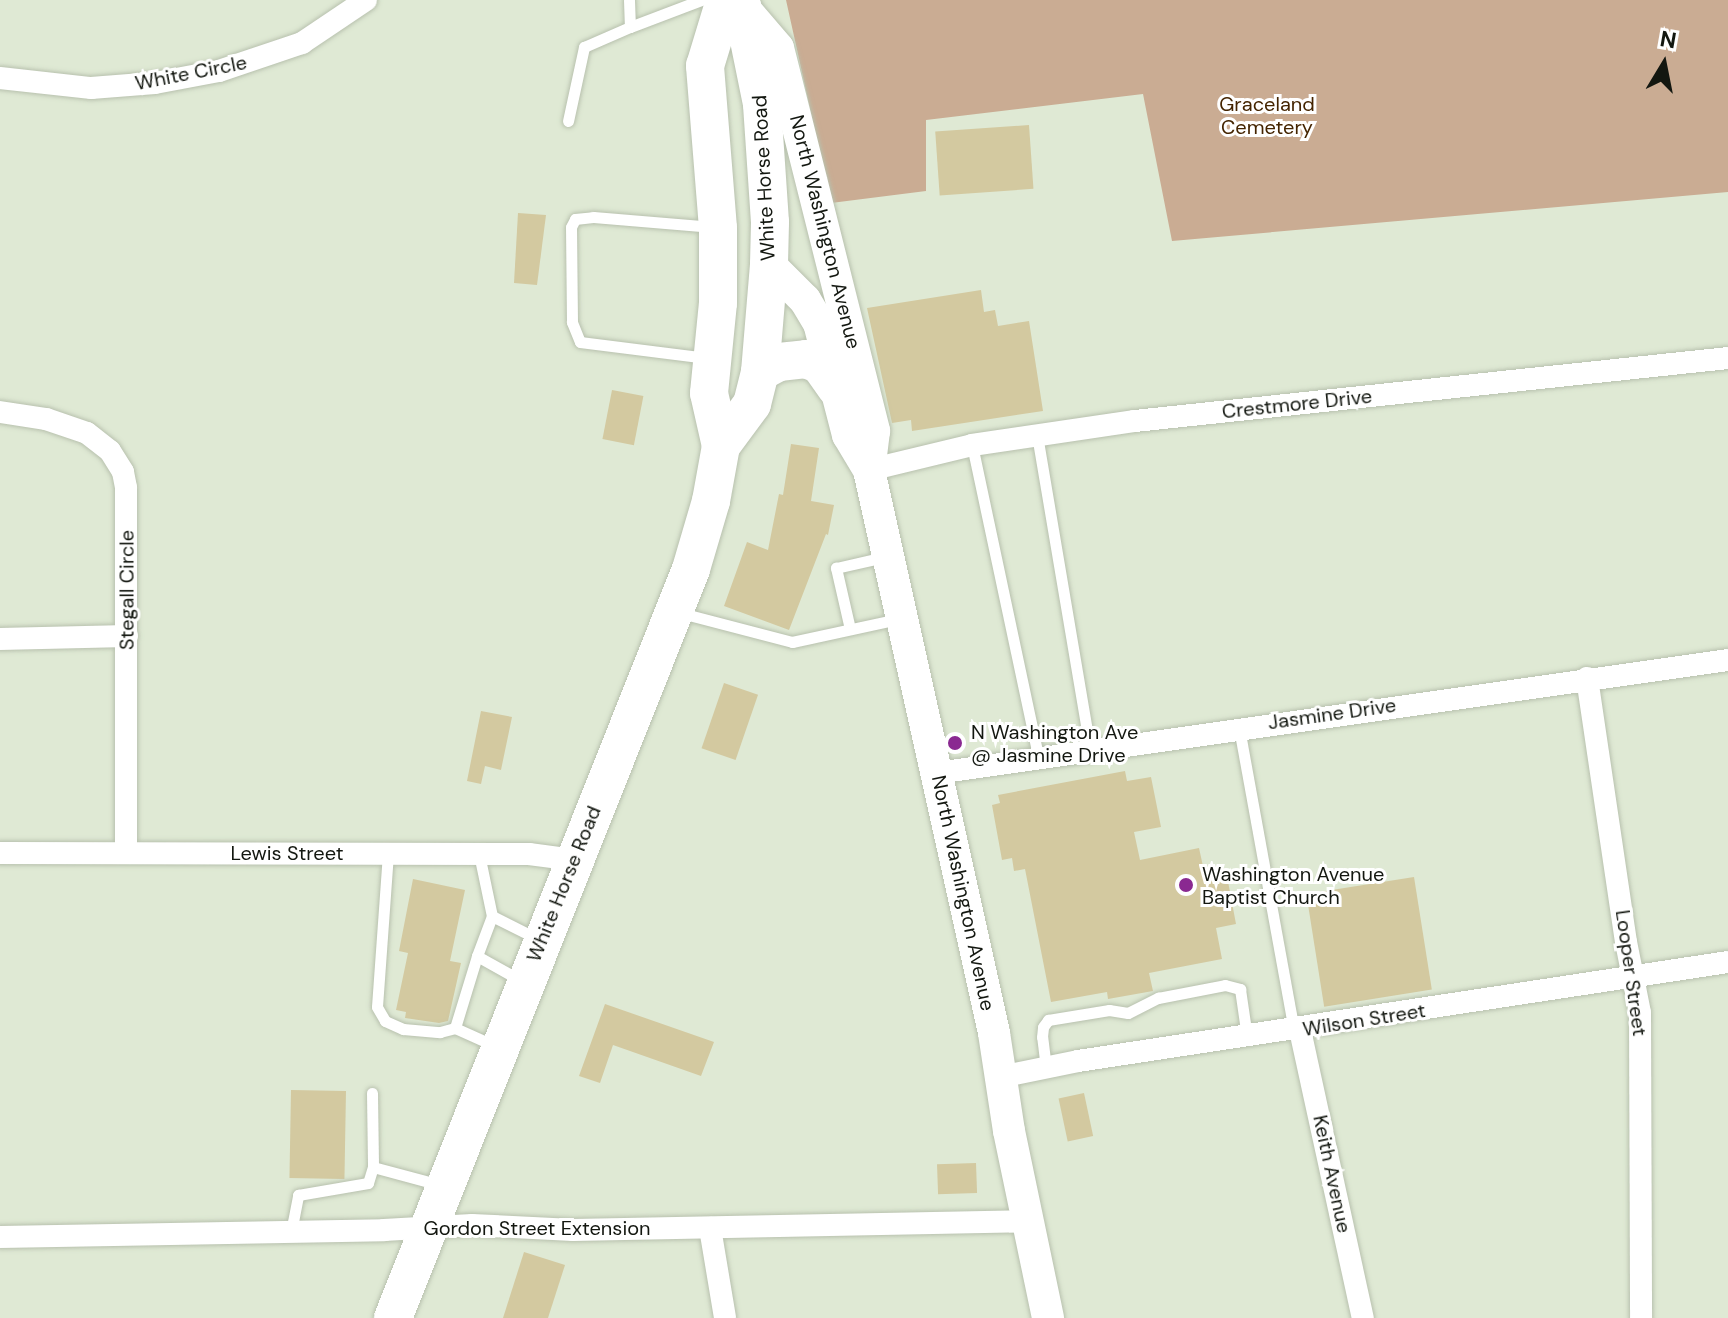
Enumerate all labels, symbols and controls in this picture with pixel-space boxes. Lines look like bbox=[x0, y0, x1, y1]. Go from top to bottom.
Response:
north arrow bbox=[1624, 24, 1704, 104]
text: N bbox=[1658, 24, 1679, 56]
street label: White Circle bbox=[133, 50, 249, 96]
park label: Graceland Cemetery bbox=[1219, 93, 1315, 140]
street label: White Horse Road bbox=[748, 94, 780, 262]
street label: North Washington Avenue bbox=[784, 113, 866, 351]
street label: Crestmore Drive bbox=[1221, 384, 1373, 424]
street label: Stegall Circle bbox=[115, 530, 139, 650]
street label: Jasmine Drive bbox=[1266, 693, 1398, 735]
place label: N Washington Ave @ Jasmine Drive bbox=[971, 720, 1138, 767]
marker: N Washington Ave @ Jasmine Drive bbox=[946, 734, 964, 752]
street label: North Washington Avenue bbox=[926, 773, 1000, 1013]
street label: White Horse Road bbox=[522, 803, 606, 965]
street label: Lewis Street bbox=[230, 841, 344, 865]
place label: Washington Avenue Baptist Church bbox=[1202, 862, 1384, 909]
marker: Washington Avenue Baptist Church bbox=[1177, 876, 1195, 894]
street label: Looper Street bbox=[1610, 908, 1652, 1038]
street label: Wilson Street bbox=[1301, 998, 1427, 1042]
street label: Keith Avenue bbox=[1308, 1113, 1356, 1235]
street label: Gordon Street Extension bbox=[423, 1216, 651, 1240]

